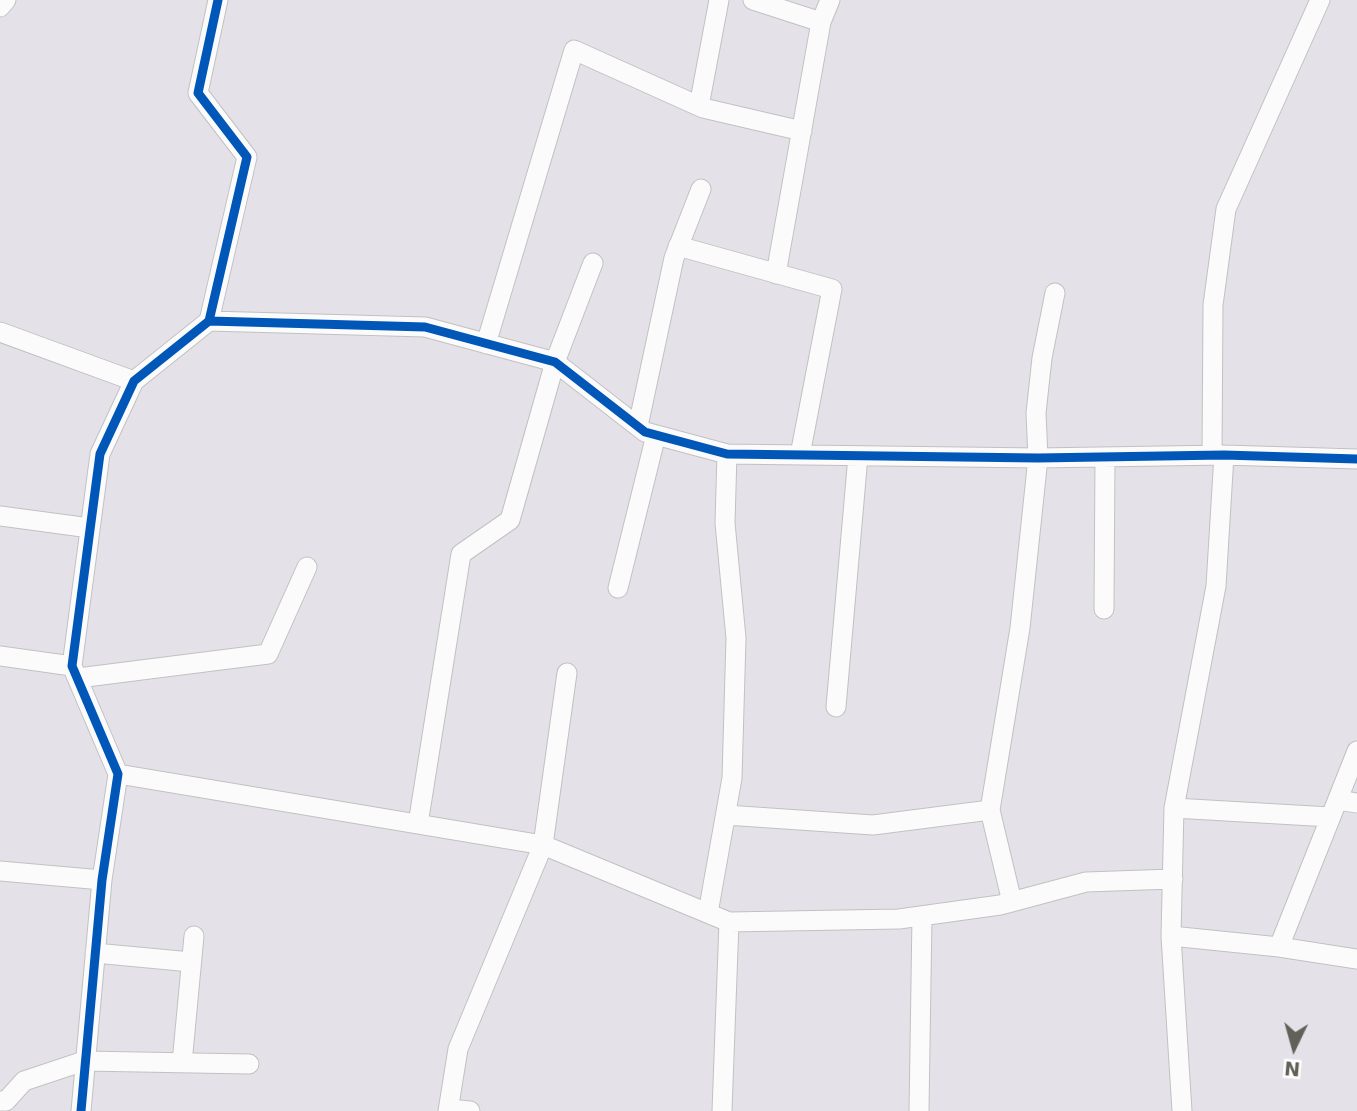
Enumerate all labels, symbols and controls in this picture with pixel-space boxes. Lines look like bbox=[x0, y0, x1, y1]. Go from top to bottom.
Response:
north arrow bbox=[1259, 1013, 1329, 1083]
text: N bbox=[1283, 1057, 1301, 1081]

